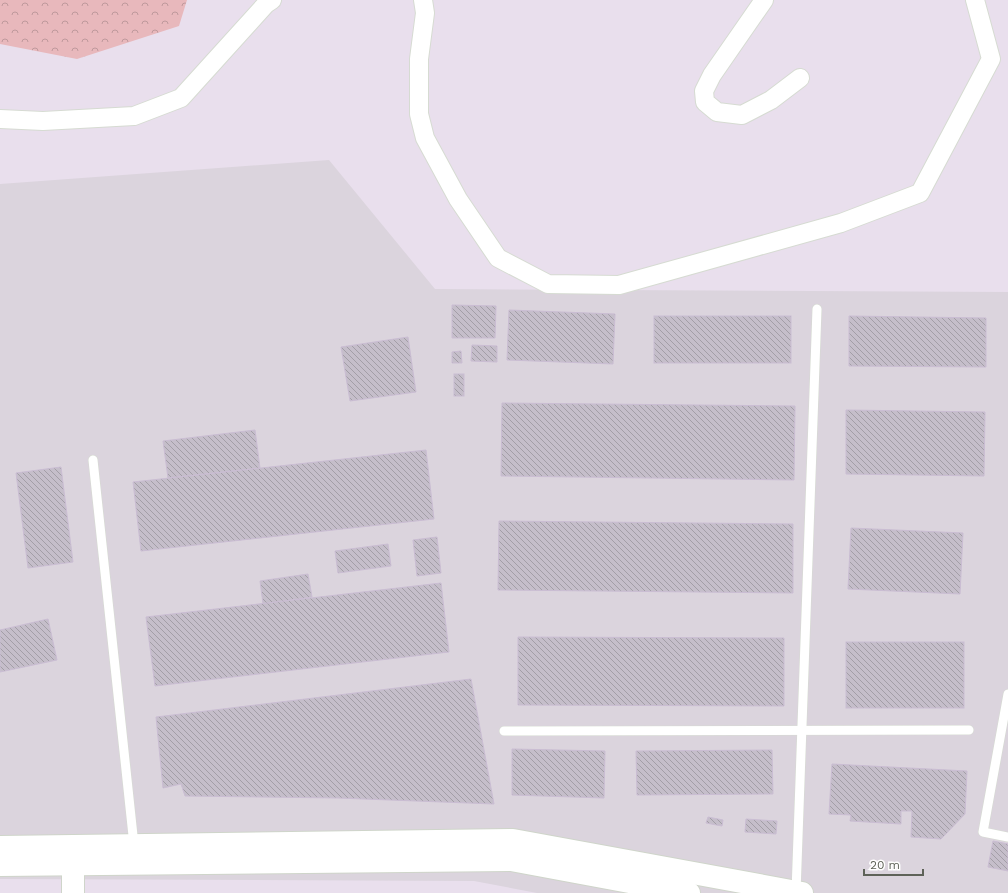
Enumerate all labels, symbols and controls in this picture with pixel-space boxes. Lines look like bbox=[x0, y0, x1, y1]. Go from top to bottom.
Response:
scale bar bbox=[864, 851, 923, 877]
text: 20 m bbox=[870, 858, 900, 872]

